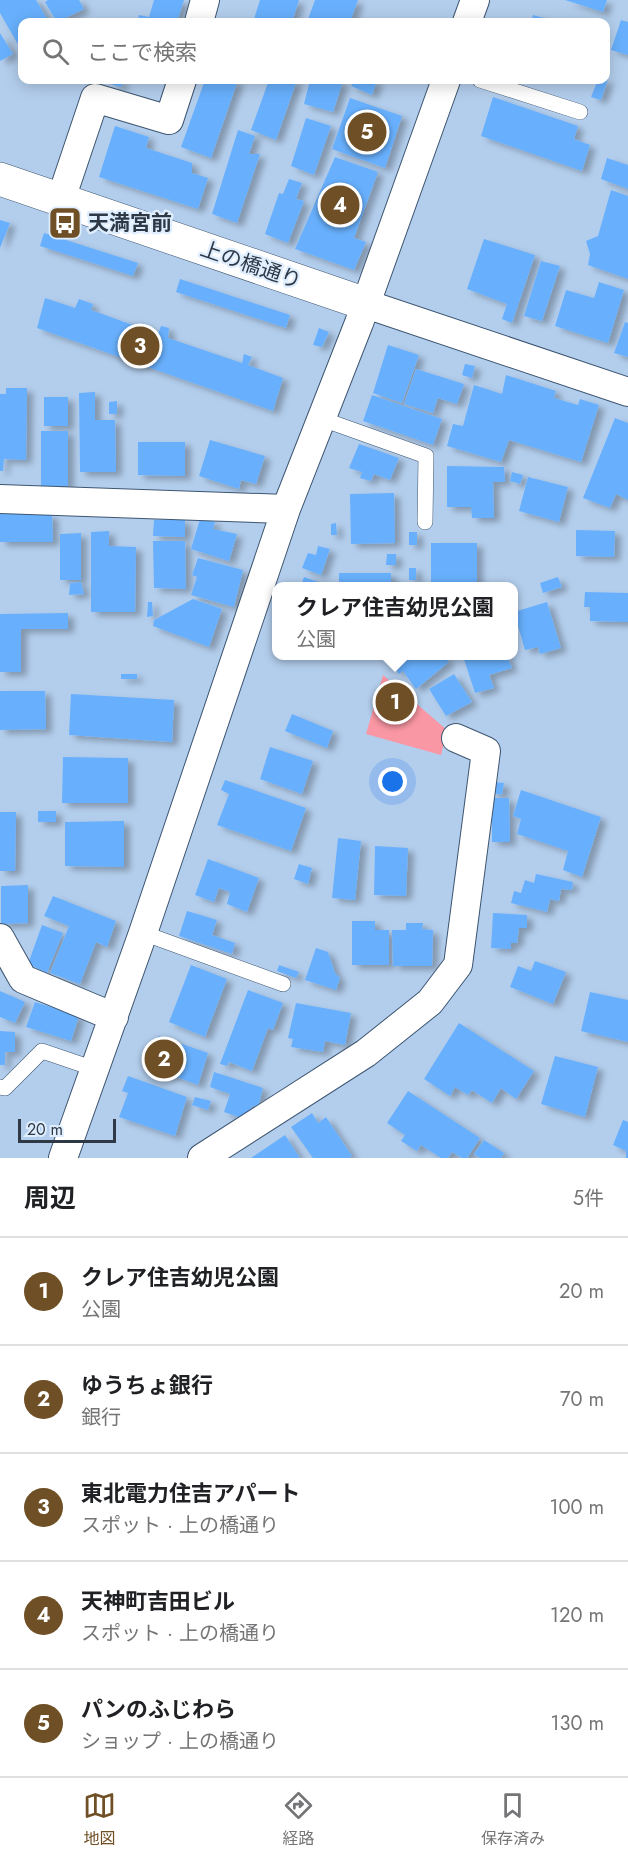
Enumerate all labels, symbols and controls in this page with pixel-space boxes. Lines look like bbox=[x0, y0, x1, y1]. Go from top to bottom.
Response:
search box bbox=[18, 18, 610, 84]
icon: search bbox=[39, 35, 72, 68]
text: ここで検索 bbox=[87, 36, 197, 68]
pin: 5 bbox=[348, 110, 386, 154]
pin: 4 bbox=[320, 182, 360, 228]
bus stop icon: 天満宮前 bbox=[47, 205, 83, 241]
place label: 天満宮前 bbox=[88, 208, 172, 238]
street label: 上の橋通り bbox=[196, 234, 306, 296]
pin: 3 bbox=[120, 324, 160, 368]
popup bbox=[272, 582, 518, 660]
text: クレア住吉幼児公園 bbox=[296, 591, 494, 623]
text: 公園 bbox=[296, 625, 336, 654]
pin: 1 bbox=[376, 680, 414, 724]
your location bbox=[378, 767, 407, 796]
pin: 2 bbox=[144, 1036, 184, 1082]
scale bar bbox=[18, 1116, 116, 1144]
text: 20 m bbox=[27, 1118, 63, 1141]
text: 周辺 bbox=[24, 1179, 76, 1217]
text: 5件 bbox=[573, 1184, 604, 1213]
text: クレア住吉幼児公園 bbox=[81, 1261, 279, 1293]
text: 1 bbox=[38, 1277, 49, 1306]
text: 20 m bbox=[559, 1277, 604, 1306]
text: 公園 bbox=[81, 1295, 121, 1324]
text: ゆうちょ銀行 bbox=[81, 1369, 213, 1401]
text: 2 bbox=[37, 1385, 50, 1414]
text: 70 m bbox=[560, 1385, 604, 1414]
text: 銀行 bbox=[81, 1403, 121, 1432]
text: 東北電力住吉アパート bbox=[81, 1477, 301, 1509]
text: 3 bbox=[37, 1493, 50, 1522]
text: 100 m bbox=[549, 1493, 604, 1522]
text: スポット · 上の橋通り bbox=[81, 1511, 279, 1540]
text: 天神町吉田ビル bbox=[81, 1585, 235, 1617]
text: 4 bbox=[37, 1601, 50, 1630]
text: 120 m bbox=[550, 1601, 604, 1630]
text: スポット · 上の橋通り bbox=[81, 1619, 279, 1648]
text: パンのふじわら bbox=[81, 1693, 236, 1725]
text: 5 bbox=[37, 1709, 50, 1738]
text: 130 m bbox=[550, 1709, 604, 1738]
text: ショップ · 上の橋通り bbox=[81, 1727, 279, 1756]
tab: 地図 bbox=[83, 1789, 116, 1850]
tab: 経路 bbox=[282, 1789, 315, 1850]
tab: 保存済み bbox=[481, 1789, 545, 1850]

